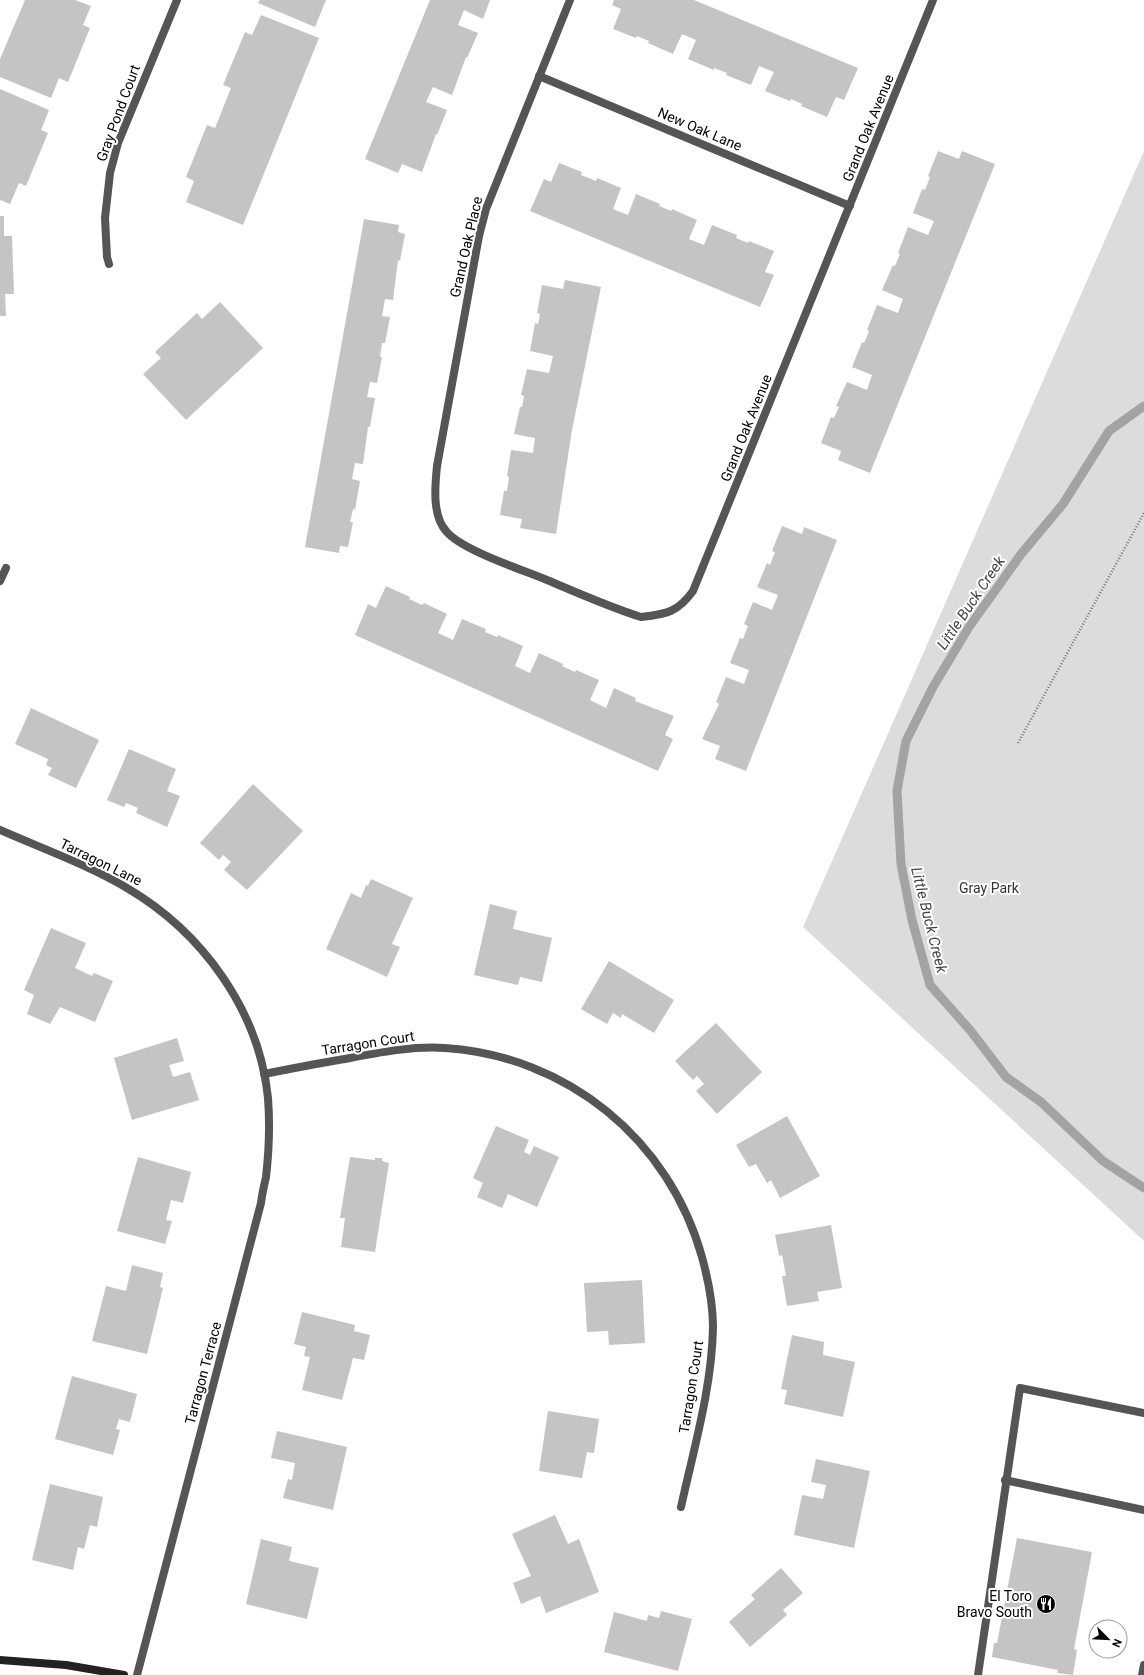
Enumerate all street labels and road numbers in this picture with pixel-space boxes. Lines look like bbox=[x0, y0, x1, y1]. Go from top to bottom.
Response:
street label: Gray Pond Court bbox=[93, 62, 143, 164]
street label: Grand Oak Avenue bbox=[839, 72, 897, 184]
street label: New Oak Lane bbox=[656, 104, 744, 154]
street label: Grand Oak Place bbox=[447, 195, 485, 299]
street label: Grand Oak Avenue bbox=[717, 372, 775, 484]
street label: Tarragon Lane bbox=[57, 835, 145, 889]
street label: Tarragon Court bbox=[321, 1028, 416, 1058]
street label: Tarragon Terrace bbox=[182, 1320, 224, 1426]
street label: Tarragon Court bbox=[676, 1339, 706, 1434]

